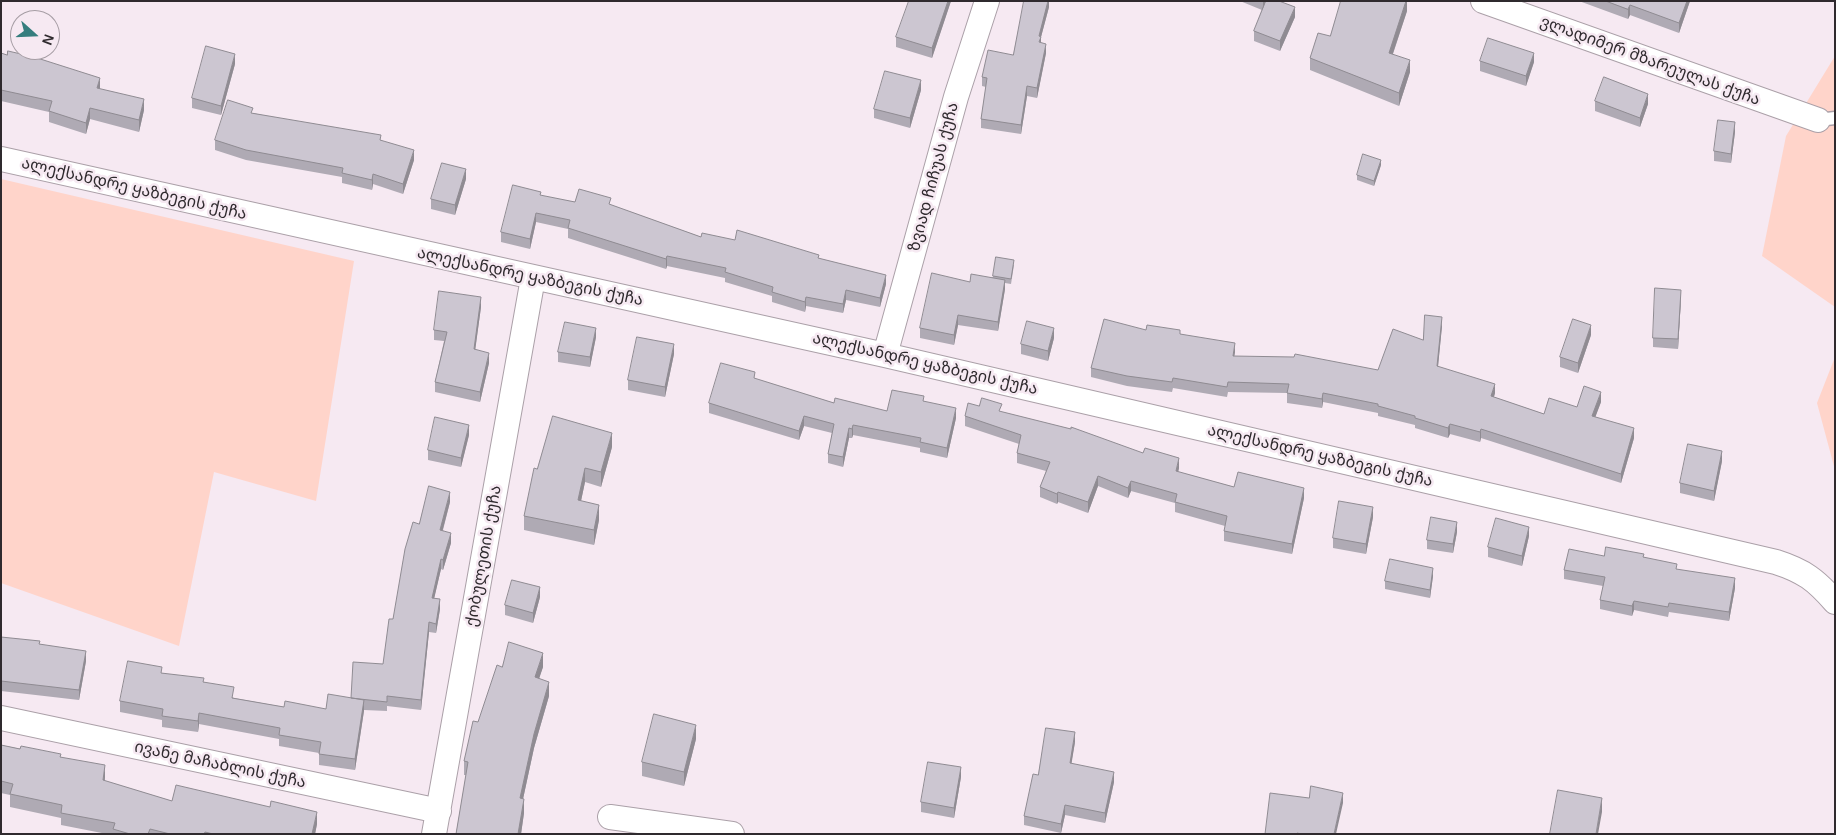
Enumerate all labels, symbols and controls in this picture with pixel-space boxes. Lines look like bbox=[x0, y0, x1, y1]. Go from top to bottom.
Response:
north arrow bbox=[10, 10, 60, 60]
street label: ვლადიმერ მზარეულას ქუჩა bbox=[1537, 12, 1763, 110]
text: N bbox=[39, 32, 57, 47]
street label: ზვიად ჩიჩუას ქუჩა bbox=[905, 100, 963, 254]
street label: ალექსანდრე ყაზბეგის ქუჩა bbox=[20, 154, 248, 224]
street label: ალექსანდრე ყაზბეგის ქუჩა bbox=[415, 244, 645, 310]
street label: ალექსანდრე ყაზბეგის ქუჩა bbox=[811, 329, 1039, 399]
street label: ალექსანდრე ყაზბეგის ქუჩა bbox=[1206, 421, 1434, 491]
street label: ქობულეთის ქუჩა bbox=[462, 484, 506, 628]
street label: ივანე მაჩაბლის ქუჩა bbox=[133, 737, 307, 793]

